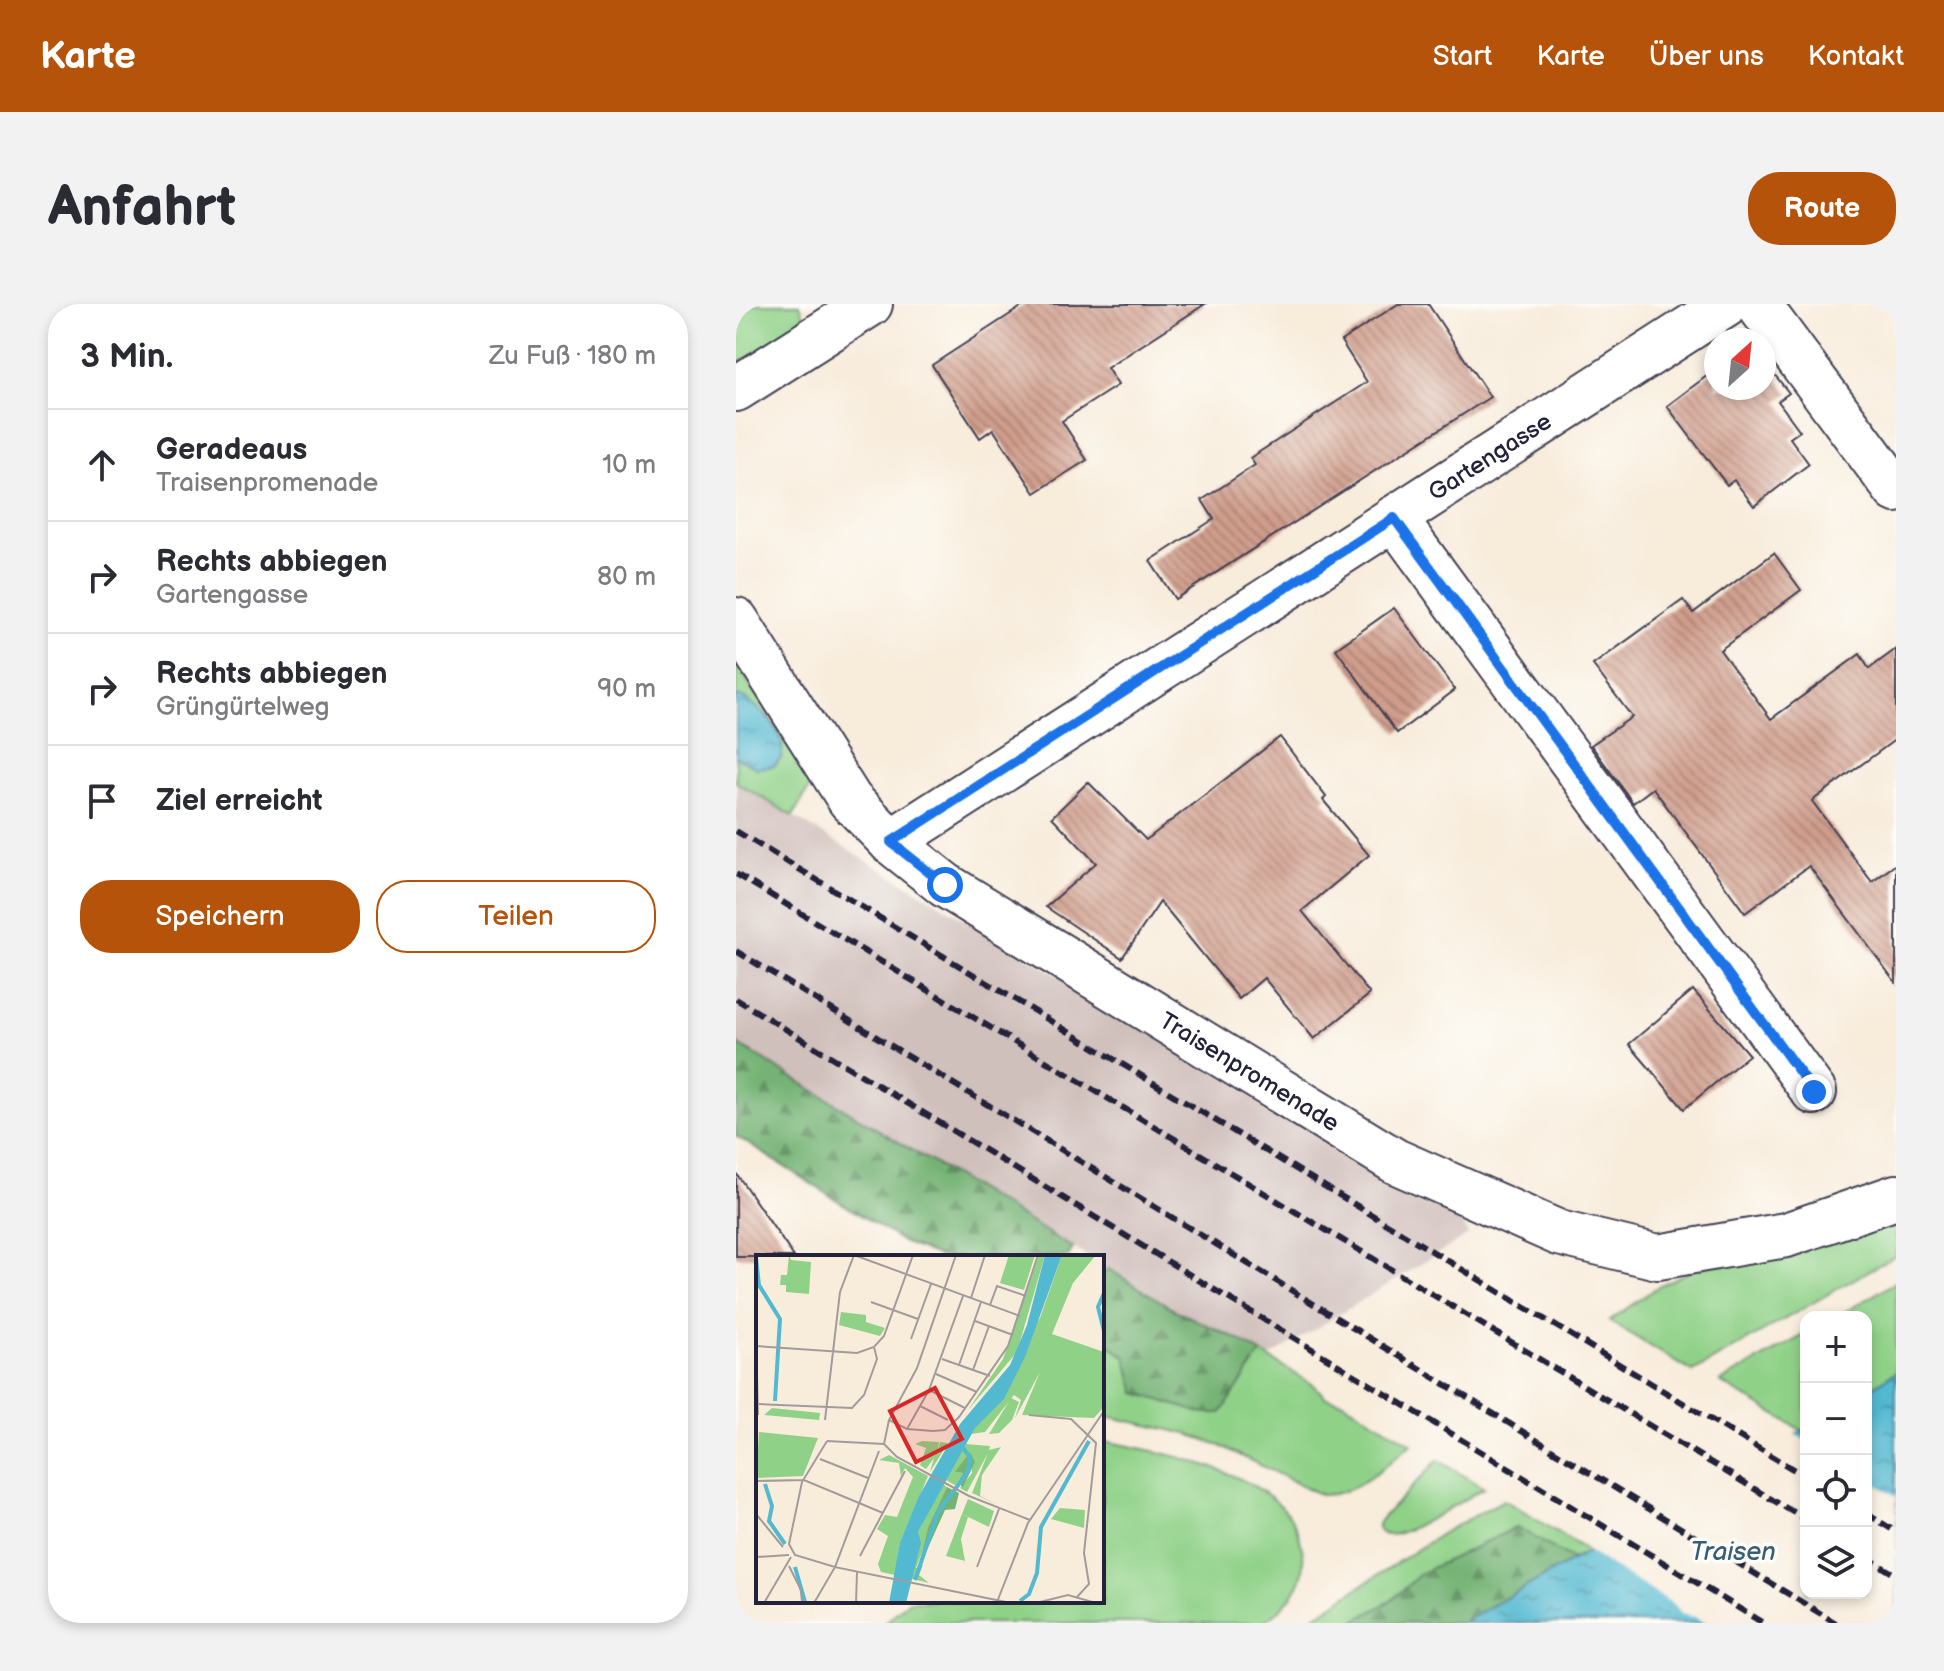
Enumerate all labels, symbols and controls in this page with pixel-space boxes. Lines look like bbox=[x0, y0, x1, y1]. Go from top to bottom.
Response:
text: Karte bbox=[40, 34, 136, 79]
text: Start bbox=[1433, 40, 1492, 73]
text: Karte bbox=[1536, 40, 1605, 73]
text: Über uns bbox=[1649, 40, 1764, 73]
text: Kontakt bbox=[1808, 40, 1904, 73]
button: Route bbox=[1748, 172, 1896, 245]
text: Anfahrt bbox=[48, 175, 236, 242]
north arrow bbox=[1704, 328, 1776, 400]
text: 3 Min. bbox=[80, 336, 173, 377]
text: Zu Fuß · 180 m bbox=[489, 341, 656, 372]
street label: Gartengasse bbox=[1423, 406, 1557, 507]
text: Geradeaus bbox=[156, 432, 307, 468]
icon: ahead bbox=[80, 443, 124, 487]
text: 10 m bbox=[602, 450, 656, 481]
text: Traisenpromenade bbox=[156, 468, 378, 499]
text: Rechts abbiegen bbox=[156, 544, 388, 580]
icon: right bbox=[80, 555, 124, 599]
text: 80 m bbox=[597, 562, 656, 593]
text: Gartengasse bbox=[156, 580, 308, 611]
text: Rechts abbiegen bbox=[156, 656, 388, 692]
icon: right bbox=[80, 667, 124, 711]
text: 90 m bbox=[597, 674, 656, 705]
text: Grüngürtelweg bbox=[156, 692, 330, 723]
icon: arrive bbox=[80, 779, 124, 823]
text: Ziel erreicht bbox=[156, 783, 323, 819]
route start bbox=[927, 867, 963, 903]
button: Speichern bbox=[80, 880, 360, 953]
button: Teilen bbox=[376, 880, 656, 953]
street label: Traisenpromenade bbox=[1154, 1006, 1345, 1138]
route end bbox=[1796, 1074, 1832, 1110]
inset map bbox=[756, 1255, 1104, 1603]
map controls bbox=[1800, 1311, 1872, 1599]
button: + bbox=[1800, 1311, 1872, 1383]
button: − bbox=[1800, 1383, 1872, 1455]
button: locate bbox=[1800, 1455, 1872, 1527]
button: layers bbox=[1800, 1527, 1872, 1599]
water label: Traisen bbox=[1690, 1537, 1776, 1568]

